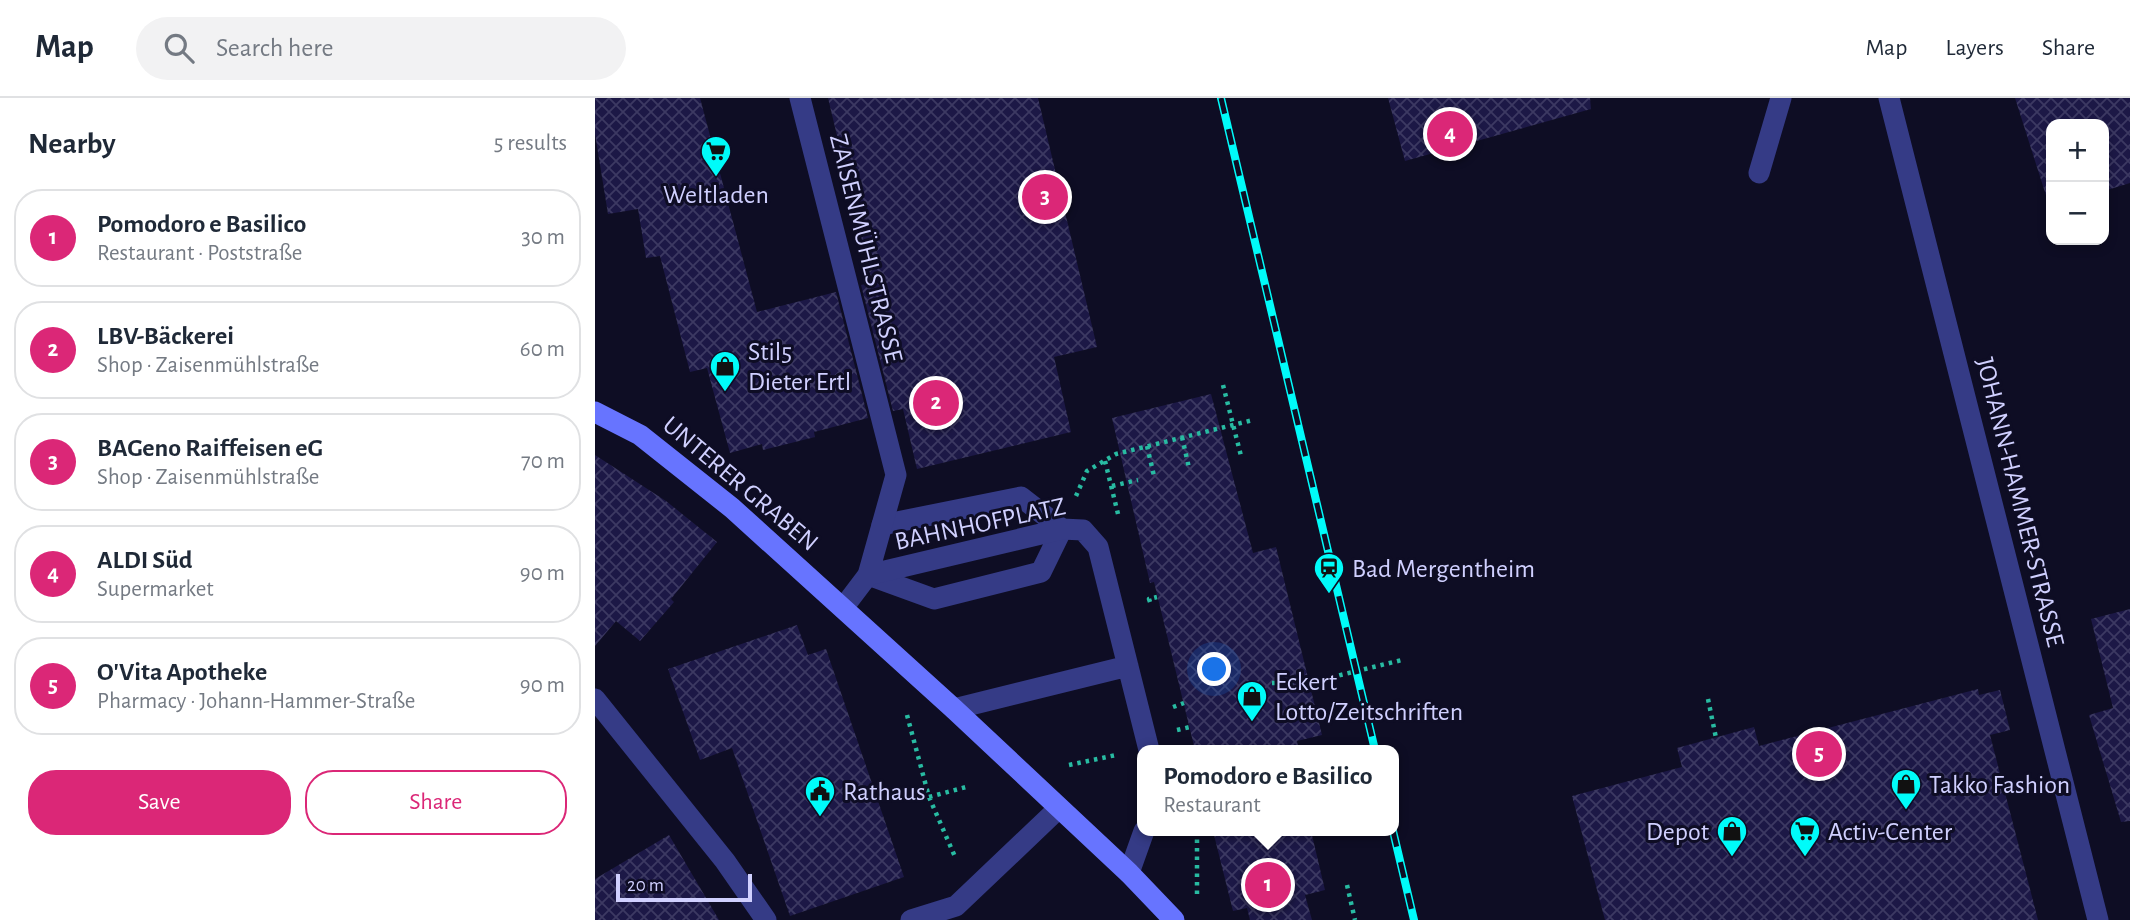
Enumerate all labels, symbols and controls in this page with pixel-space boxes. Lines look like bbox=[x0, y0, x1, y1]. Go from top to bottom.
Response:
search box bbox=[136, 17, 626, 80]
icon: search bbox=[160, 29, 198, 67]
text: Map bbox=[35, 31, 94, 64]
text: Search here bbox=[216, 35, 334, 61]
text: Map bbox=[1865, 36, 1907, 60]
text: Layers bbox=[1945, 36, 2004, 60]
text: Share bbox=[2042, 36, 2095, 60]
pin: 4 bbox=[1427, 108, 1473, 160]
map controls bbox=[2046, 119, 2109, 245]
button: + bbox=[2046, 119, 2109, 182]
text: Nearby bbox=[28, 129, 116, 159]
street label: ZAISENMÜHLSTRASSE bbox=[825, 131, 908, 365]
text: 5 results bbox=[494, 132, 567, 155]
supermarket icon: Weltladen bbox=[699, 134, 733, 178]
pin: 3 bbox=[1022, 171, 1068, 223]
place label: Weltladen bbox=[663, 182, 769, 208]
button: − bbox=[2046, 182, 2109, 245]
text: Pomodoro e Basilico bbox=[97, 211, 306, 237]
text: 1 bbox=[49, 226, 57, 249]
text: 30 m bbox=[521, 226, 565, 249]
text: Restaurant · Poststraße bbox=[97, 242, 302, 265]
text: LBV-Bäckerei bbox=[97, 323, 234, 349]
text: 2 bbox=[48, 338, 58, 361]
text: 60 m bbox=[520, 338, 565, 361]
place label: Stil5 Dieter Ertl bbox=[748, 339, 851, 395]
shop icon: Stil5 Dieter Ertl bbox=[708, 349, 742, 393]
text: Shop · Zaisenmühlstraße bbox=[97, 354, 319, 377]
street label: JOHANN-HAMMER-STRASSE bbox=[1971, 355, 2069, 649]
pin: 2 bbox=[913, 377, 959, 429]
street label: UNTERER GRABEN bbox=[658, 411, 823, 556]
text: BAGeno Raiffeisen eG bbox=[97, 435, 323, 461]
text: 3 bbox=[48, 450, 58, 473]
text: 70 m bbox=[521, 450, 565, 473]
text: Shop · Zaisenmühlstraße bbox=[97, 466, 319, 489]
street label: BAHNHOFPLATZ bbox=[892, 493, 1068, 555]
text: ALDI Süd bbox=[97, 547, 193, 573]
station icon: Bad Mergentheim bbox=[1312, 551, 1346, 595]
place label: Bad Mergentheim bbox=[1352, 556, 1535, 582]
text: 4 bbox=[47, 562, 59, 585]
text: 90 m bbox=[520, 562, 565, 585]
text: Supermarket bbox=[97, 578, 214, 601]
your location bbox=[1197, 652, 1231, 686]
text: O'Vita Apotheke bbox=[97, 659, 267, 685]
place label: Eckert Lotto/Zeitschriften bbox=[1275, 669, 1463, 725]
text: 5 bbox=[48, 674, 58, 697]
text: 90 m bbox=[520, 674, 565, 697]
shop icon: Eckert Lotto/Zeitschriften bbox=[1235, 679, 1269, 723]
text: Pharmacy · Johann-Hammer-Straße bbox=[97, 690, 415, 713]
pin: 5 bbox=[1796, 728, 1842, 780]
popup bbox=[1137, 745, 1399, 836]
text: Pomodoro e Basilico bbox=[1163, 763, 1373, 789]
shop icon: Takko Fashion bbox=[1889, 767, 1923, 811]
button: Save bbox=[28, 770, 291, 835]
button: Share bbox=[305, 770, 567, 835]
place label: Takko Fashion bbox=[1929, 772, 2070, 798]
public building icon: Rathaus bbox=[803, 774, 837, 818]
place label: Rathaus bbox=[843, 779, 926, 805]
text: Restaurant bbox=[1163, 794, 1261, 817]
shop icon: Depot bbox=[1715, 814, 1749, 858]
supermarket icon: Activ-Center bbox=[1788, 814, 1822, 858]
place label: Depot bbox=[1646, 819, 1709, 845]
place label: Activ-Center bbox=[1828, 819, 1953, 845]
pin: 1 bbox=[1245, 859, 1291, 911]
scale bar bbox=[616, 871, 753, 903]
text: 20 m bbox=[627, 876, 664, 895]

